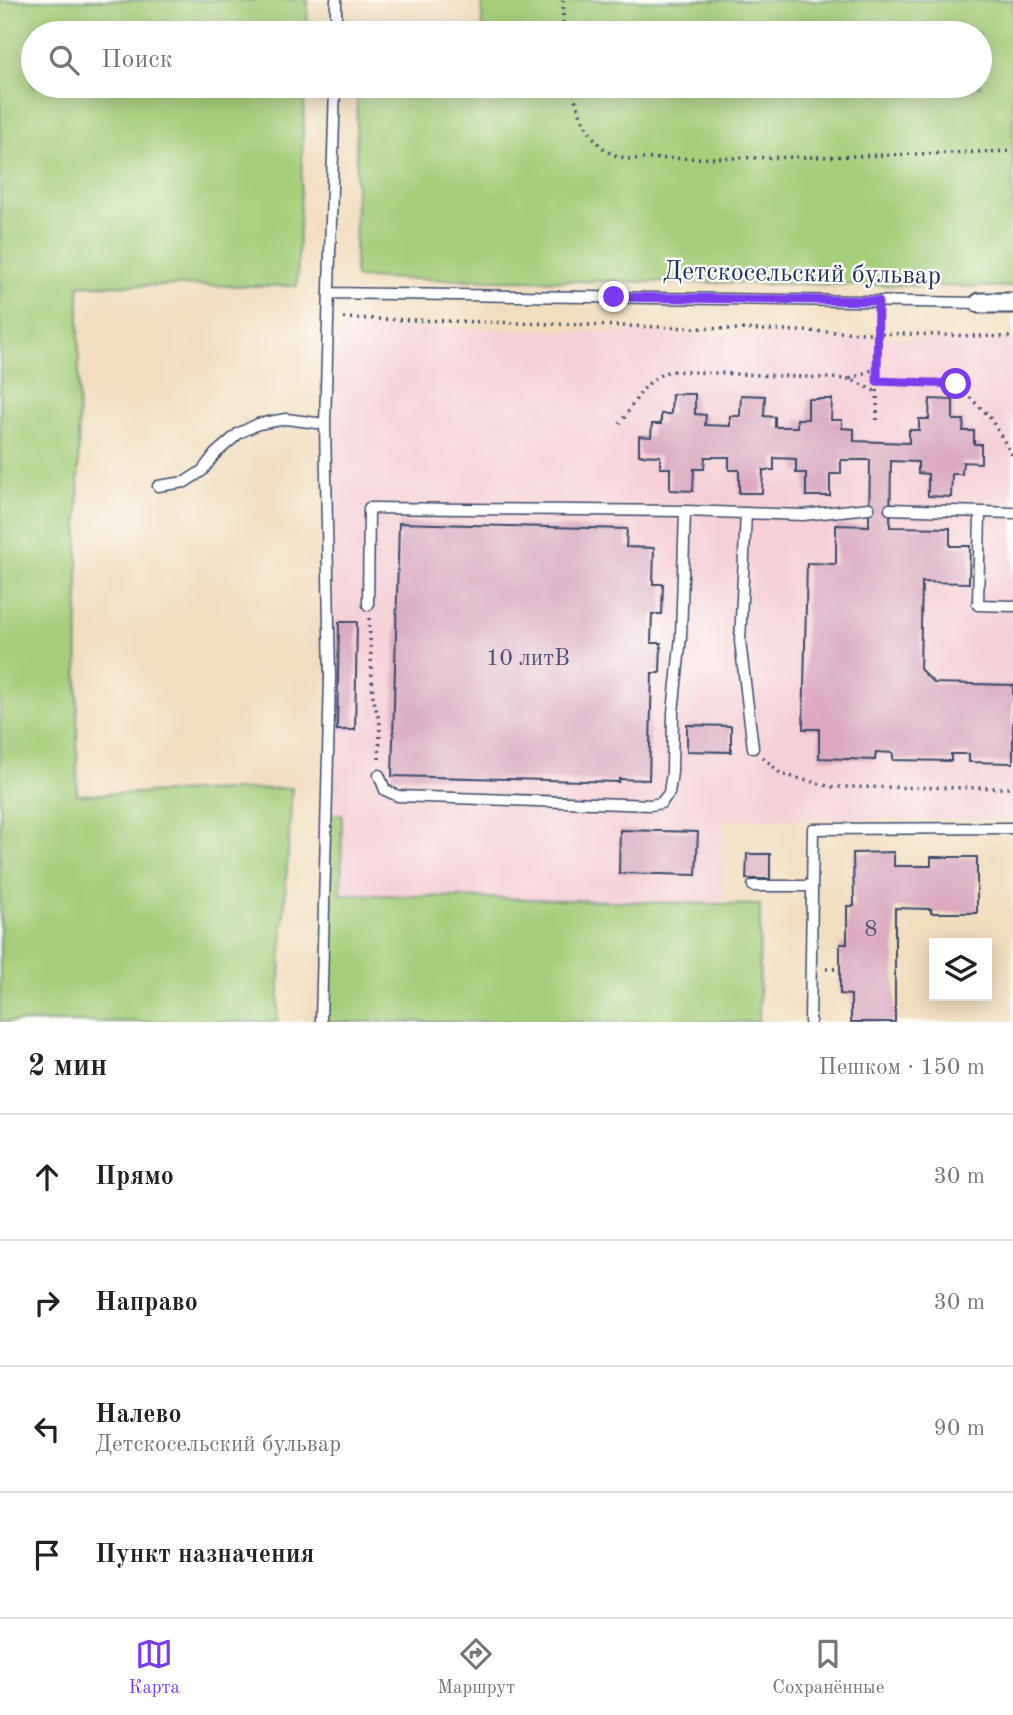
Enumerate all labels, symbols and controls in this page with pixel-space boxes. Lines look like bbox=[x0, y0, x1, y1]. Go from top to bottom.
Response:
search box bbox=[21, 21, 992, 98]
icon: search bbox=[45, 41, 83, 79]
text: Поиск bbox=[101, 47, 173, 73]
street label: Детскосельский бульвар bbox=[663, 259, 941, 289]
route end bbox=[598, 281, 629, 312]
route start bbox=[940, 368, 971, 399]
house number: 10 литВ bbox=[486, 647, 570, 670]
house number: 8 bbox=[864, 918, 878, 941]
map controls bbox=[929, 938, 992, 1001]
button: layers bbox=[929, 938, 992, 1001]
text: 2 мин bbox=[28, 1052, 107, 1082]
text: Пешком · 150 m bbox=[819, 1056, 985, 1079]
icon: ahead bbox=[28, 1158, 66, 1196]
text: Прямо bbox=[95, 1164, 174, 1190]
text: 30 m bbox=[934, 1165, 985, 1188]
icon: right bbox=[28, 1284, 66, 1322]
text: Направо bbox=[95, 1290, 198, 1316]
text: 30 m bbox=[934, 1291, 985, 1314]
text: Налево bbox=[95, 1402, 182, 1428]
icon: left bbox=[28, 1410, 66, 1448]
text: 90 m bbox=[934, 1417, 985, 1440]
text: Детскосельский бульвар bbox=[95, 1433, 341, 1456]
icon: arrive bbox=[28, 1536, 66, 1574]
text: Пункт назначения bbox=[95, 1542, 314, 1568]
tab: Карта bbox=[129, 1635, 180, 1700]
tab: Маршрут bbox=[437, 1635, 515, 1700]
tab: Сохранённые bbox=[772, 1635, 884, 1700]

